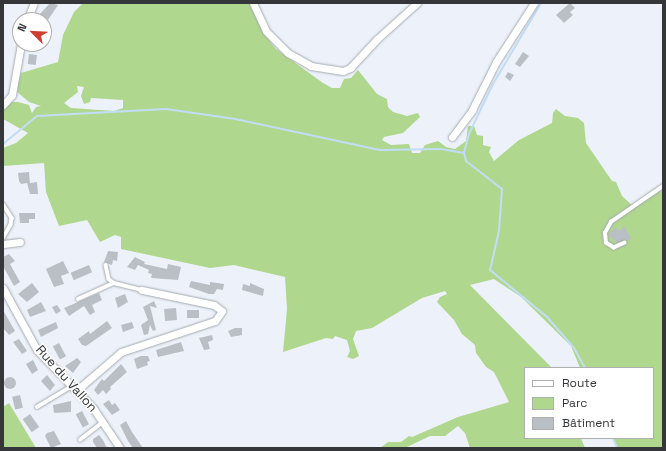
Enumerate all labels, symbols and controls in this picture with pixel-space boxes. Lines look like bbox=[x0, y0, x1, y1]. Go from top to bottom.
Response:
north arrow bbox=[12, 12, 52, 52]
text: N bbox=[14, 21, 30, 34]
street label: Rue du Vallon bbox=[32, 342, 100, 416]
legend bbox=[524, 367, 654, 439]
text: Route bbox=[562, 375, 597, 391]
text: Parc bbox=[562, 395, 587, 411]
text: Bâtiment bbox=[562, 415, 615, 431]

